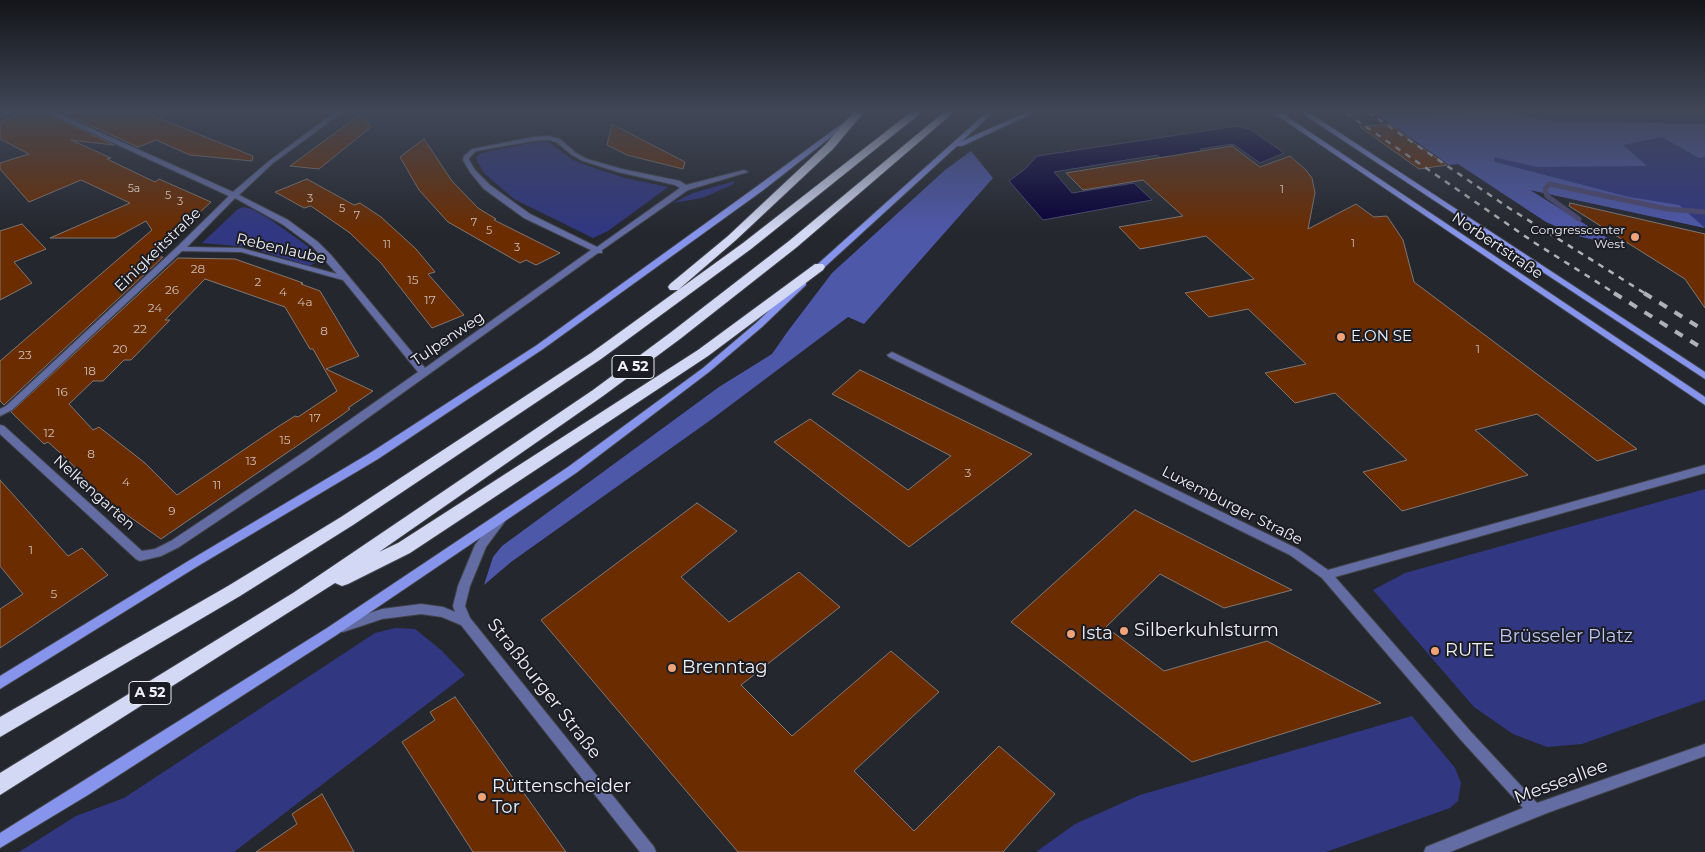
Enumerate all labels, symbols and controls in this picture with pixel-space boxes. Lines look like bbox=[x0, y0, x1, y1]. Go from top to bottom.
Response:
house number: 5a bbox=[128, 182, 140, 196]
house number: 1 bbox=[1280, 183, 1284, 197]
house number: 5 bbox=[165, 189, 171, 203]
house number: 3 bbox=[307, 192, 313, 206]
house number: 3 bbox=[177, 195, 183, 209]
house number: 5 bbox=[339, 202, 345, 216]
street label: Einigkeitstraße bbox=[111, 204, 205, 296]
house number: 7 bbox=[354, 209, 360, 223]
street label: Norbertstraße bbox=[1448, 209, 1546, 283]
house number: 7 bbox=[471, 216, 477, 230]
place label: Congresscenter West bbox=[1531, 223, 1625, 251]
house number: 5 bbox=[486, 224, 492, 238]
street label: Rebenlaube bbox=[234, 230, 328, 268]
marker: Congresscenter West bbox=[1629, 231, 1641, 243]
house number: 1 bbox=[1351, 237, 1355, 251]
house number: 11 bbox=[383, 238, 391, 252]
house number: 3 bbox=[514, 241, 520, 255]
house number: 28 bbox=[191, 262, 205, 276]
house number: 15 bbox=[407, 273, 419, 287]
house number: 2 bbox=[255, 275, 261, 289]
house number: 26 bbox=[165, 283, 179, 297]
house number: 4 bbox=[279, 285, 287, 299]
house number: 17 bbox=[424, 293, 436, 307]
house number: 4a bbox=[297, 295, 313, 309]
house number: 24 bbox=[148, 301, 162, 315]
street label: Tulpenweg bbox=[408, 308, 488, 370]
house number: 22 bbox=[133, 322, 147, 336]
house number: 8 bbox=[320, 324, 328, 338]
place label: E.ON SE bbox=[1351, 328, 1412, 346]
marker: E.ON SE bbox=[1335, 331, 1347, 343]
house number: 20 bbox=[113, 342, 127, 356]
house number: 1 bbox=[1476, 342, 1480, 356]
house number: 23 bbox=[18, 348, 32, 362]
road number: A 52 bbox=[612, 356, 654, 378]
house number: 18 bbox=[84, 364, 96, 378]
house number: 16 bbox=[56, 385, 68, 399]
house number: 17 bbox=[309, 411, 321, 425]
house number: 12 bbox=[43, 426, 55, 440]
house number: 15 bbox=[279, 433, 291, 447]
house number: 8 bbox=[87, 447, 95, 461]
street label: Nelkengarten bbox=[50, 452, 138, 534]
house number: 13 bbox=[245, 454, 257, 468]
street label: Luxemburger Straße bbox=[1159, 463, 1305, 549]
house number: 3 bbox=[965, 466, 971, 480]
house number: 4 bbox=[122, 475, 130, 489]
house number: 11 bbox=[213, 478, 221, 492]
house number: 9 bbox=[168, 504, 176, 518]
house number: 1 bbox=[29, 543, 33, 557]
house number: 5 bbox=[51, 587, 57, 601]
street label: Straßburger Straße bbox=[482, 614, 606, 764]
place label: Silberkuhlsturm bbox=[1134, 620, 1279, 642]
place label: Ista bbox=[1081, 623, 1113, 645]
marker: Silberkuhlsturm bbox=[1118, 625, 1130, 637]
park label: Brüsseler Platz bbox=[1499, 626, 1633, 648]
marker: Ista bbox=[1065, 628, 1077, 640]
place label: RUTE bbox=[1445, 640, 1494, 662]
marker: RUTE bbox=[1429, 645, 1441, 657]
place label: Brenntag bbox=[682, 657, 768, 679]
marker: Brenntag bbox=[666, 662, 678, 674]
road number: A 52 bbox=[129, 681, 171, 704]
street label: Messeallee bbox=[1511, 755, 1611, 809]
place label: Rüttenscheider Tor bbox=[492, 776, 631, 819]
marker: Rüttenscheider Tor bbox=[476, 791, 488, 803]

